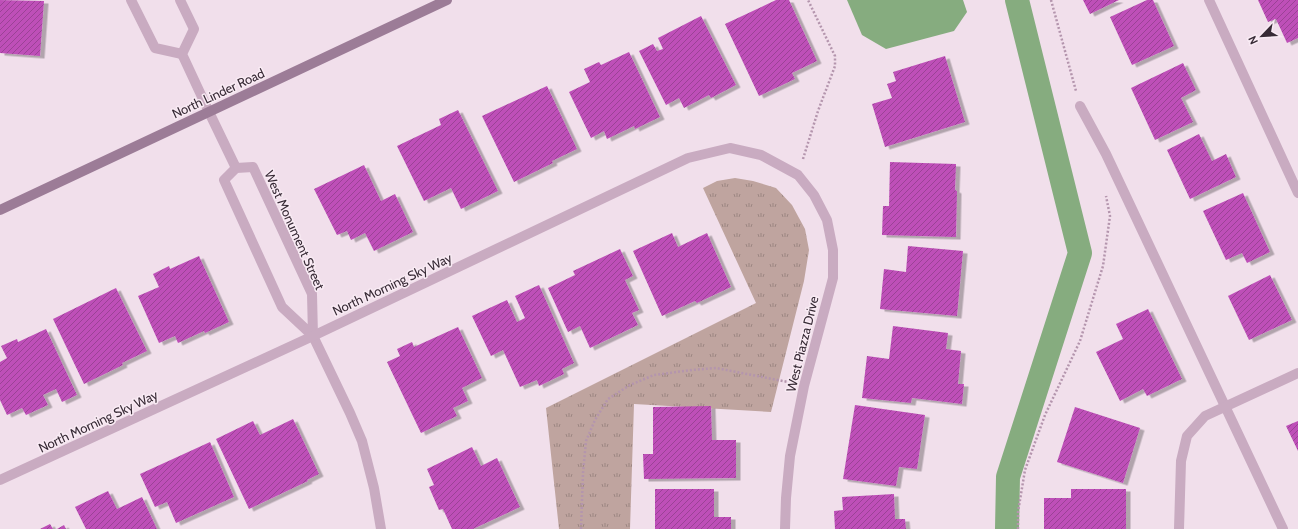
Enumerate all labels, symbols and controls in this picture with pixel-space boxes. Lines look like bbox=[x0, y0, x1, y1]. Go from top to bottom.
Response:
north arrow bbox=[1242, 16, 1282, 56]
text: N bbox=[1245, 34, 1261, 47]
street label: North Linder Road bbox=[169, 65, 267, 121]
street label: West Monument Street bbox=[262, 168, 329, 293]
street label: North Morning Sky Way bbox=[330, 249, 455, 319]
street label: West Piazza Drive bbox=[782, 294, 822, 394]
street label: North Morning Sky Way bbox=[36, 386, 161, 456]

